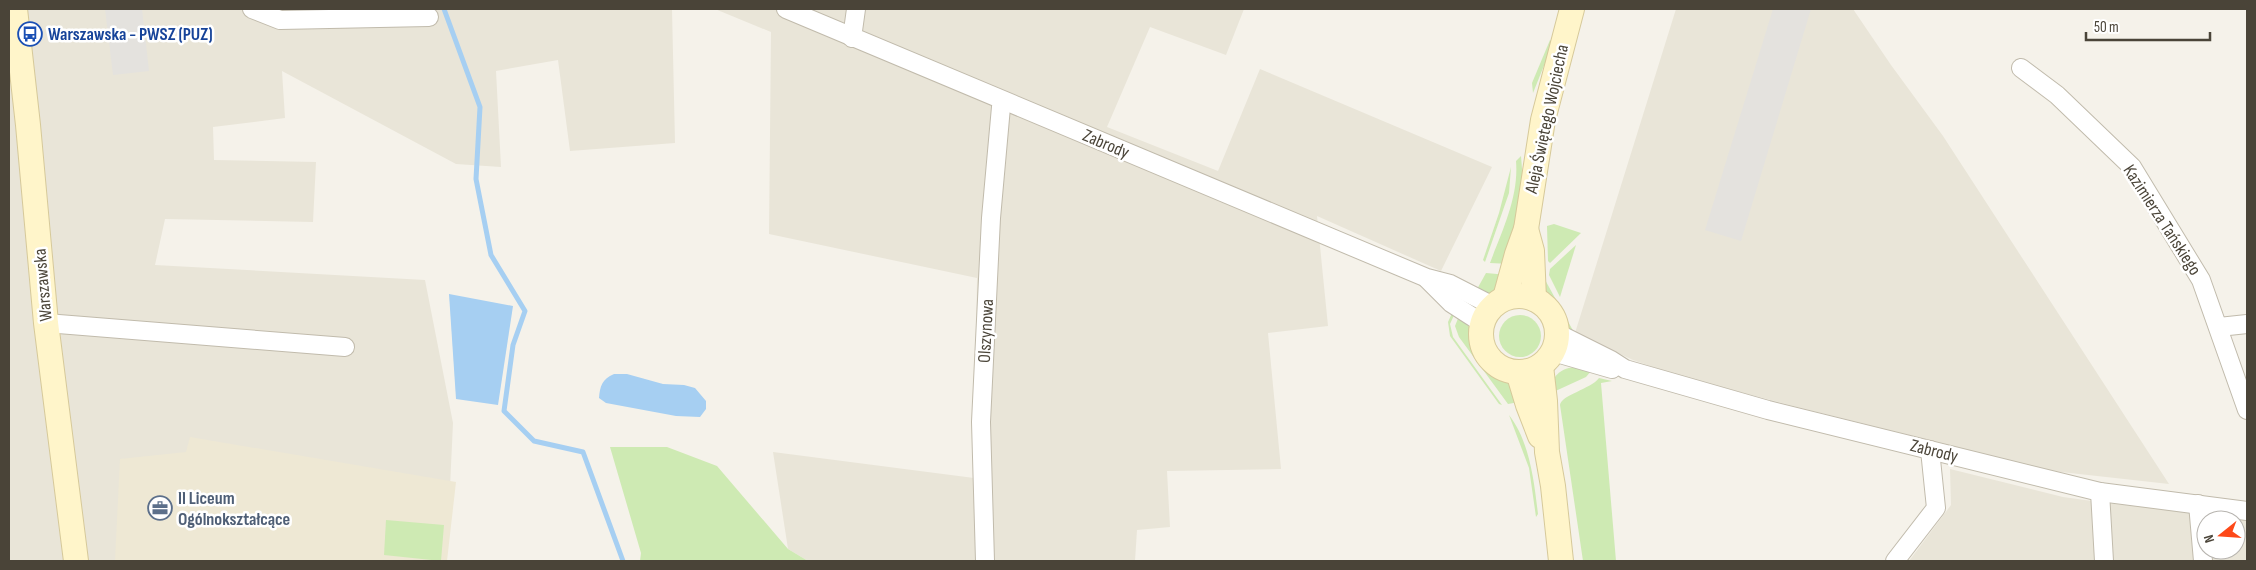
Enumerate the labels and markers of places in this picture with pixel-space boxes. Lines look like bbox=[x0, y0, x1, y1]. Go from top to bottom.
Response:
bus stop icon: Warszawska - PWSZ (PUZ) bbox=[17, 21, 43, 47]
place label: Warszawska - PWSZ (PUZ) bbox=[48, 24, 213, 45]
place label: II Liceum Ogólnokształcące bbox=[178, 488, 290, 530]
office icon: II Liceum Ogólnokształcące bbox=[147, 495, 173, 521]

